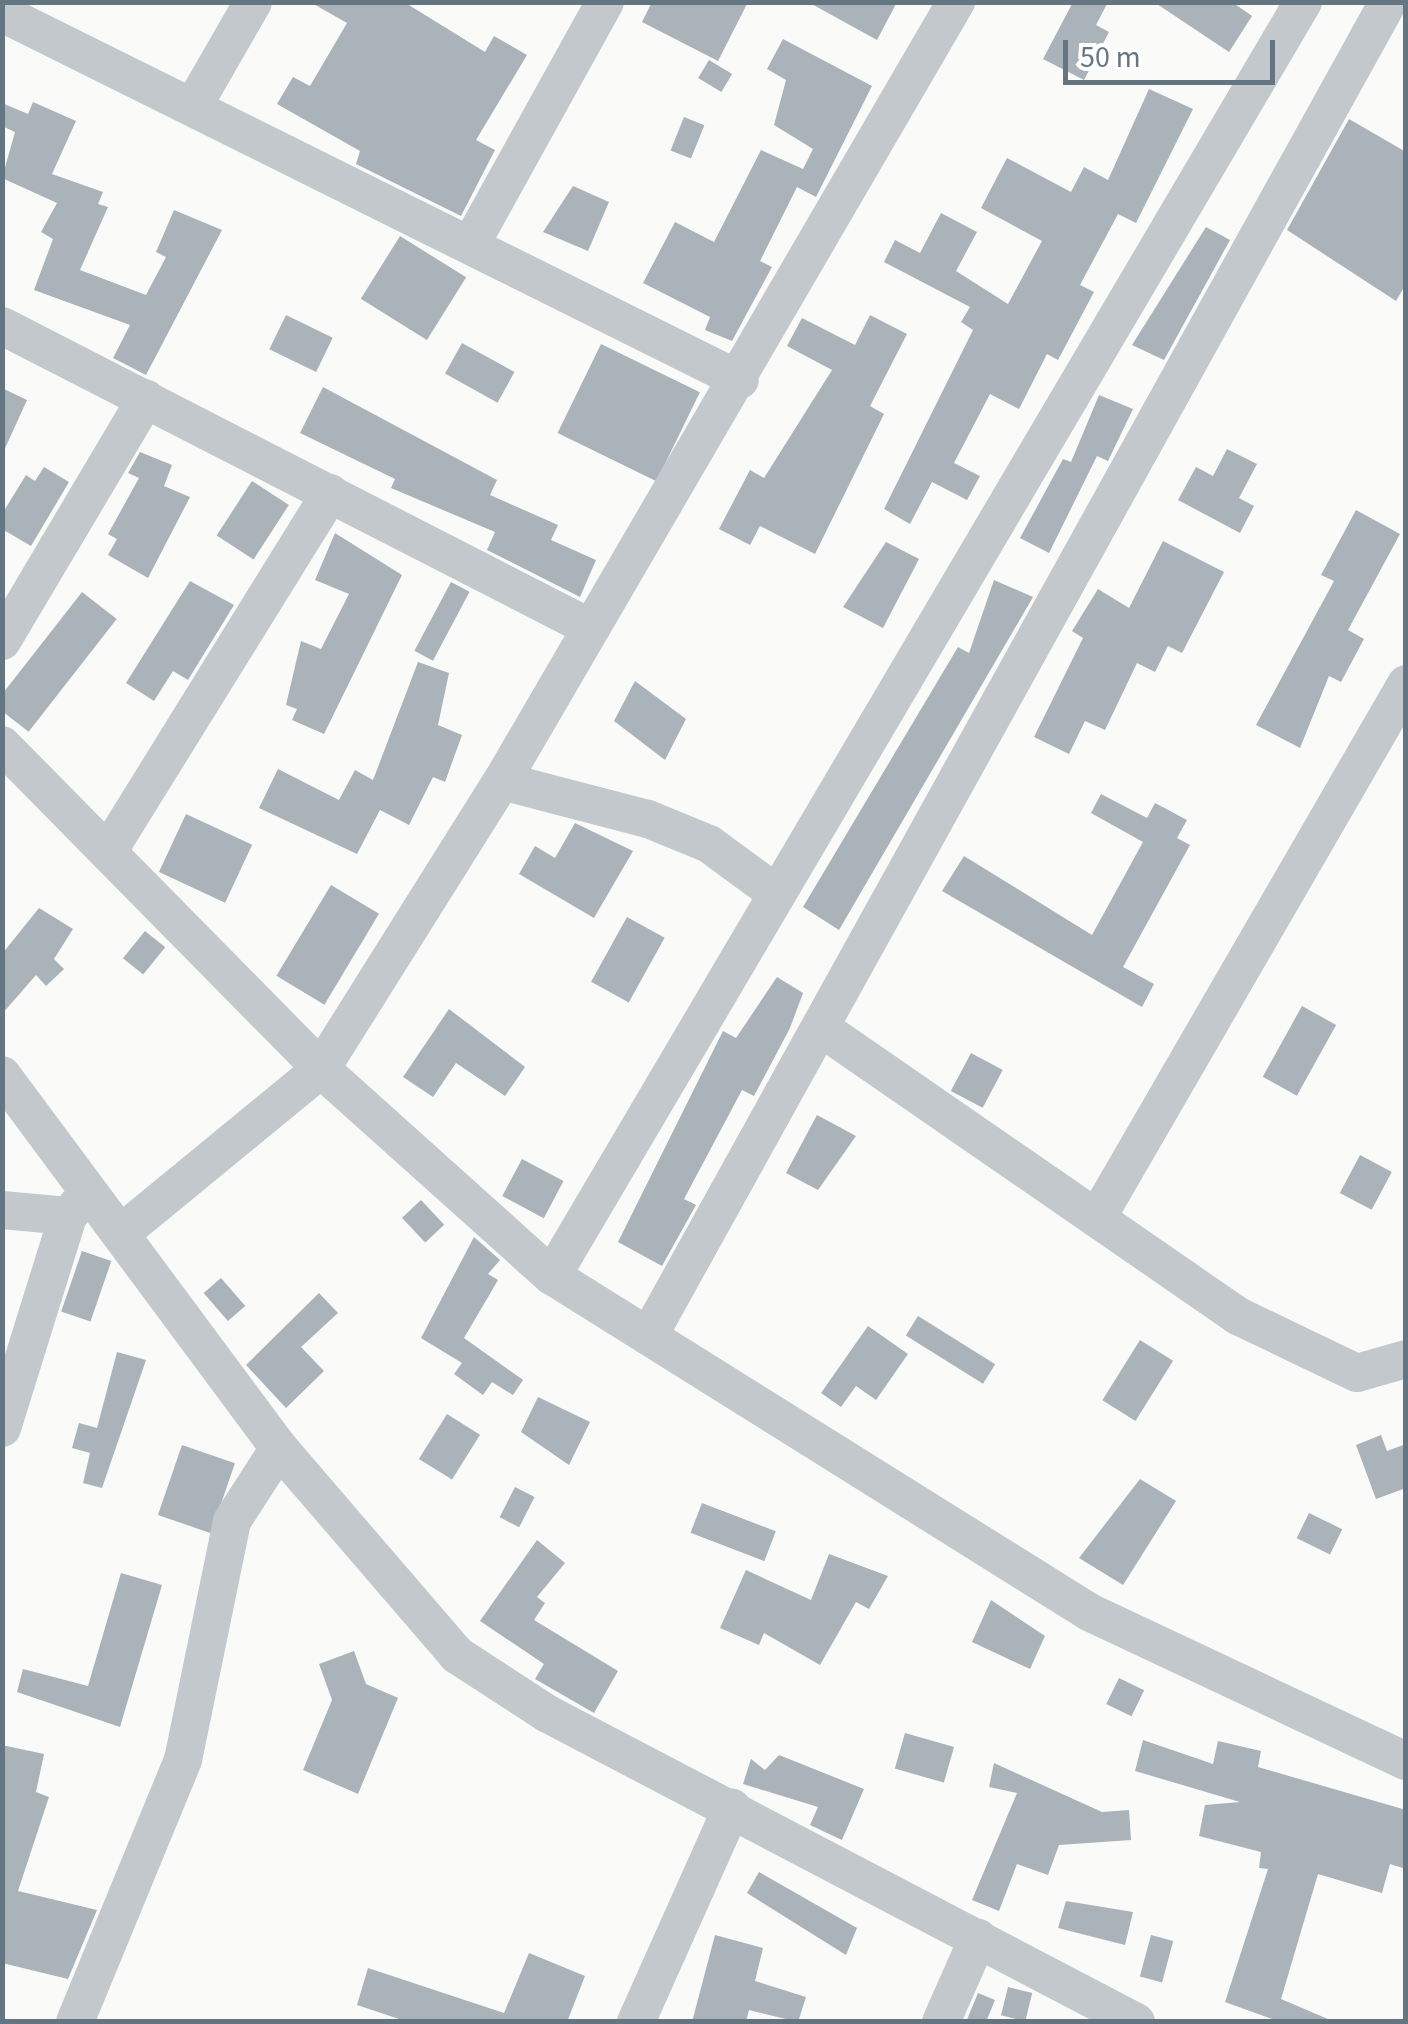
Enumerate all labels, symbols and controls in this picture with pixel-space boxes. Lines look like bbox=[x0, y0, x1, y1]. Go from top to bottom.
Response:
scale bar bbox=[1068, 20, 1280, 82]
text: 50 m bbox=[1080, 36, 1141, 79]

